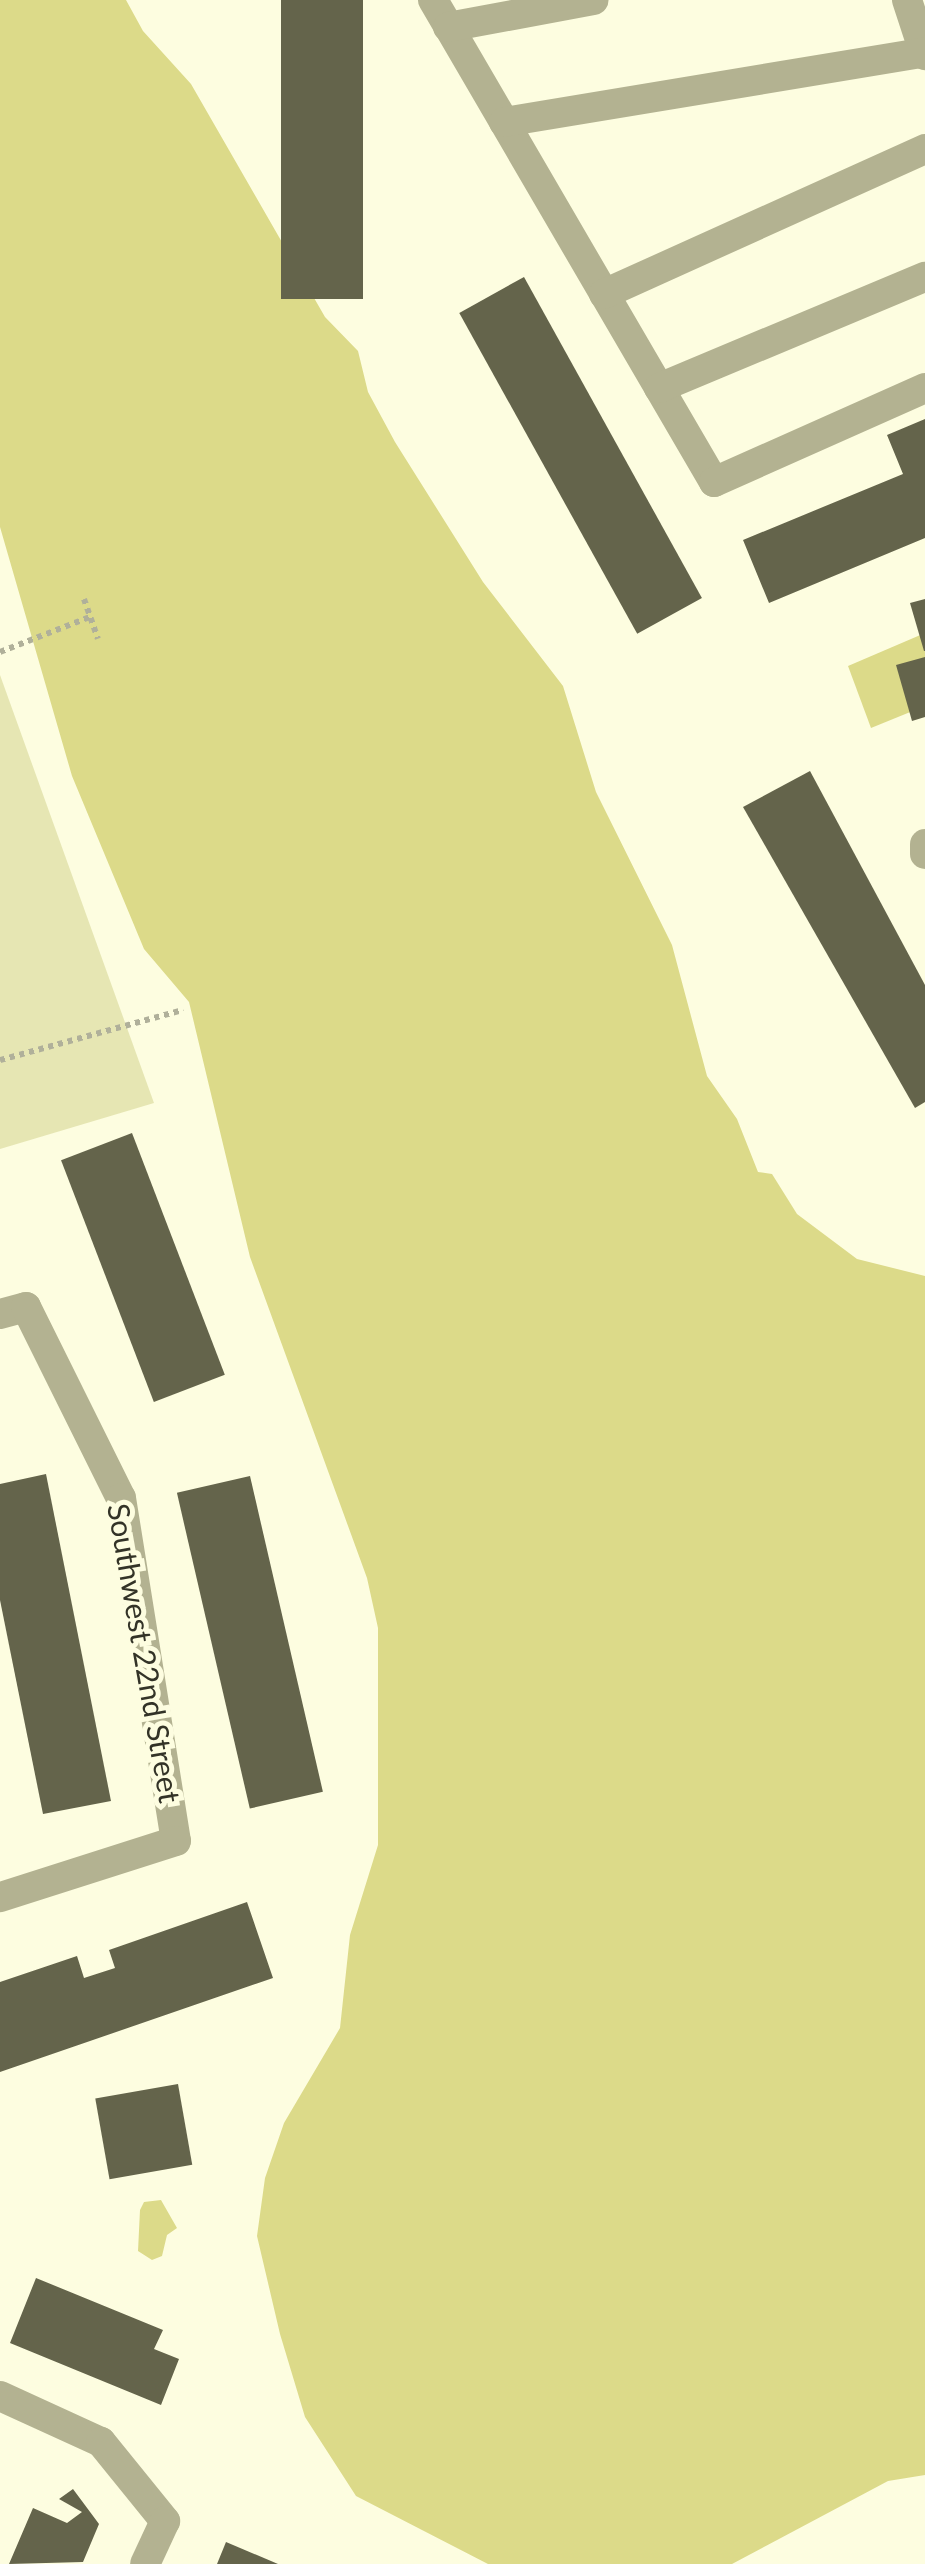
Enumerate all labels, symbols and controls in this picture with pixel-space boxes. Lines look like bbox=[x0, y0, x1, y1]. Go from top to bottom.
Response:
street label: Southwest 22nd Street bbox=[101, 1501, 189, 1805]

